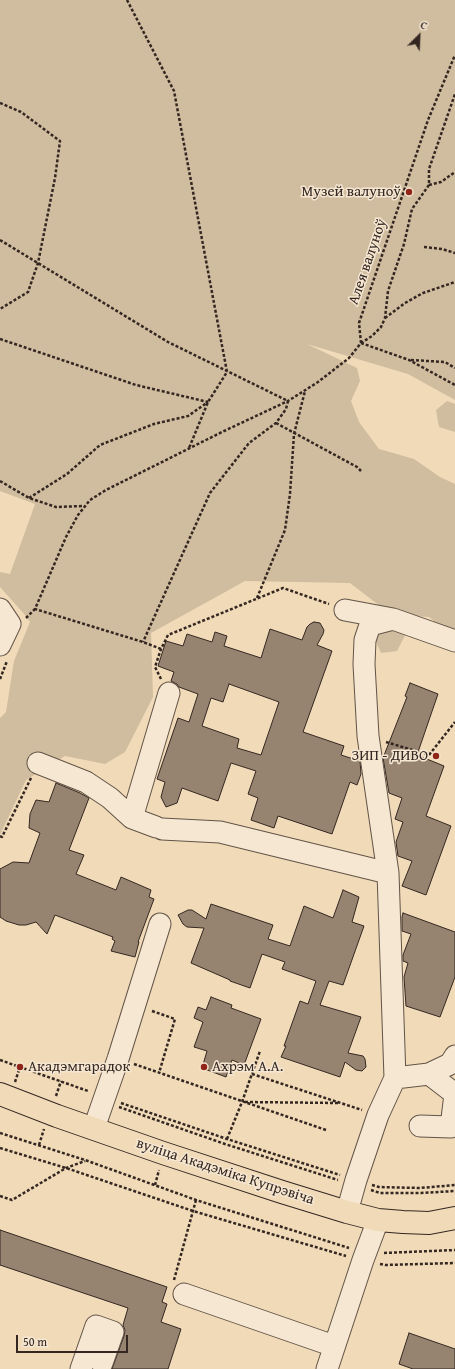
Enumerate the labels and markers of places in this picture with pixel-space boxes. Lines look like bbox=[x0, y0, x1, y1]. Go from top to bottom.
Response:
place label: Музей валуноў bbox=[301, 183, 401, 201]
marker: Музей валуноў bbox=[404, 187, 414, 197]
place label: ЗИП - ДИВО bbox=[351, 747, 428, 765]
marker: ЗИП - ДИВО bbox=[431, 751, 441, 761]
place label: Акадэмгарадок bbox=[28, 1058, 130, 1076]
place label: Ахрэм А.А. bbox=[212, 1058, 283, 1076]
marker: Акадэмгарадок bbox=[15, 1062, 25, 1072]
marker: Ахрэм А.А. bbox=[199, 1062, 209, 1072]

